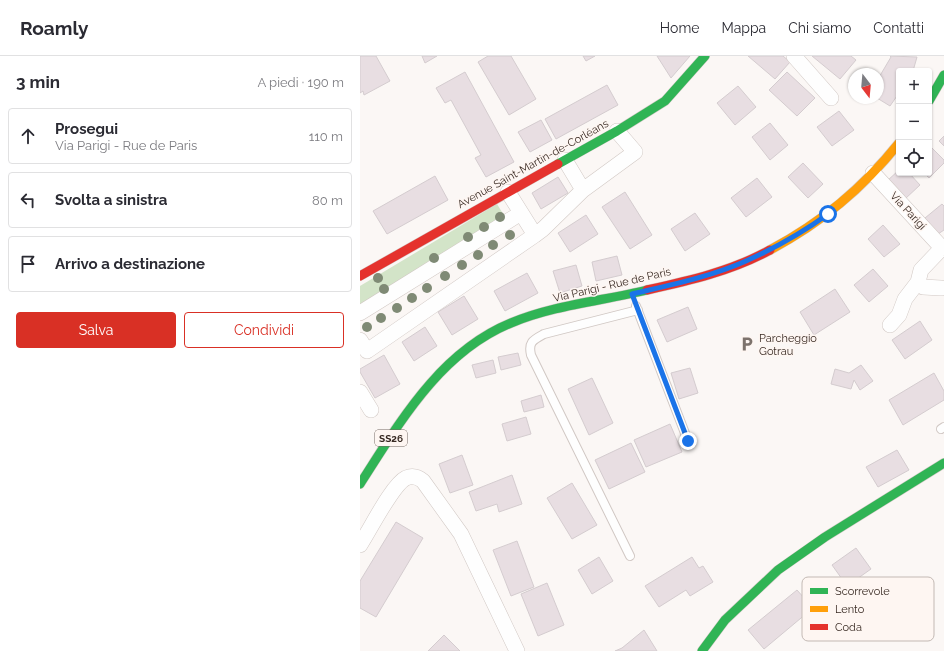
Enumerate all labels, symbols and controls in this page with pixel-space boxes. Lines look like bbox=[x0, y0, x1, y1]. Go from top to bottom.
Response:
text: Roamly bbox=[20, 17, 88, 39]
text: Home bbox=[660, 20, 699, 36]
text: Mappa bbox=[721, 20, 766, 36]
text: Chi siamo bbox=[788, 20, 851, 36]
text: Contatti bbox=[873, 20, 924, 36]
north arrow bbox=[848, 68, 884, 104]
map controls bbox=[896, 68, 932, 176]
button: + bbox=[896, 68, 932, 104]
text: 3 min bbox=[16, 72, 60, 92]
text: A piedi · 190 m bbox=[257, 75, 344, 90]
button: − bbox=[896, 104, 932, 140]
street label: Avenue Saint-Martin-de-Corléans bbox=[455, 117, 611, 211]
text: Prosegui bbox=[55, 120, 118, 138]
icon: ahead bbox=[17, 125, 39, 147]
text: 110 m bbox=[309, 129, 343, 144]
text: Via Parigi - Rue de Paris bbox=[55, 138, 197, 153]
button: locate bbox=[896, 140, 932, 176]
icon: left bbox=[17, 189, 39, 211]
street label: Via Parigi bbox=[887, 189, 929, 233]
text: Svolta a sinistra bbox=[55, 191, 167, 209]
text: 80 m bbox=[312, 193, 343, 208]
route start bbox=[819, 205, 837, 223]
icon: arrive bbox=[17, 253, 39, 275]
text: Arrivo a destinazione bbox=[55, 255, 205, 273]
street label: Via Parigi - Rue de Paris bbox=[552, 265, 672, 305]
button: Salva bbox=[16, 312, 176, 348]
button: Condividi bbox=[184, 312, 344, 348]
place label: Parcheggio Gotrau bbox=[759, 332, 817, 358]
parking icon: Parcheggio Gotrau bbox=[738, 335, 756, 353]
road number: SS26 bbox=[375, 430, 407, 446]
route end bbox=[679, 432, 697, 450]
legend bbox=[802, 577, 934, 641]
text: Scorrevole bbox=[835, 585, 890, 598]
text: Lento bbox=[835, 603, 865, 616]
text: Coda bbox=[835, 621, 862, 634]

